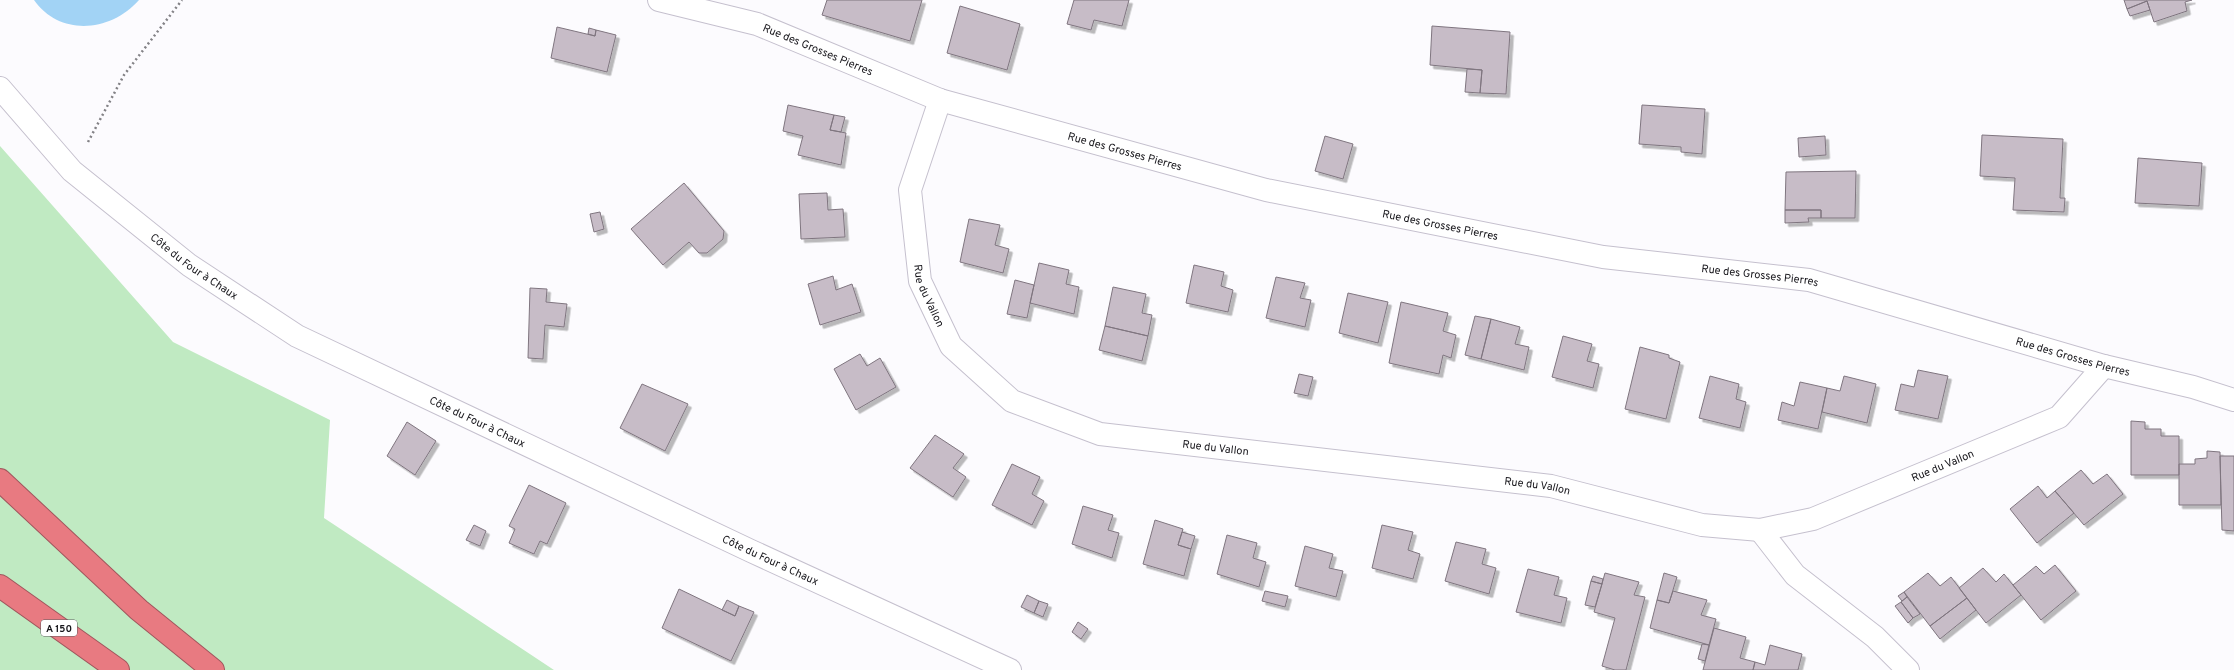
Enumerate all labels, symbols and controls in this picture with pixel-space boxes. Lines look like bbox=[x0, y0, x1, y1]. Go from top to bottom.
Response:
street label: Rue des Grosses Pierres bbox=[760, 21, 875, 79]
street label: Rue des Grosses Pierres bbox=[1066, 130, 1184, 174]
street label: Rue des Grosses Pierres bbox=[1381, 207, 1499, 244]
street label: Côte du Four à Chaux bbox=[147, 231, 241, 303]
street label: Rue des Grosses Pierres bbox=[1701, 262, 1820, 290]
street label: Rue du Vallon bbox=[910, 264, 947, 329]
street label: Rue des Grosses Pierres bbox=[2014, 335, 2131, 380]
street label: Côte du Four à Chaux bbox=[427, 394, 528, 451]
street label: Rue du Vallon bbox=[1182, 438, 1249, 459]
street label: Rue du Vallon bbox=[1909, 447, 1976, 485]
street label: Rue du Vallon bbox=[1504, 475, 1572, 499]
street label: Côte du Four à Chaux bbox=[720, 532, 821, 589]
road number: A 150 bbox=[41, 620, 77, 636]

